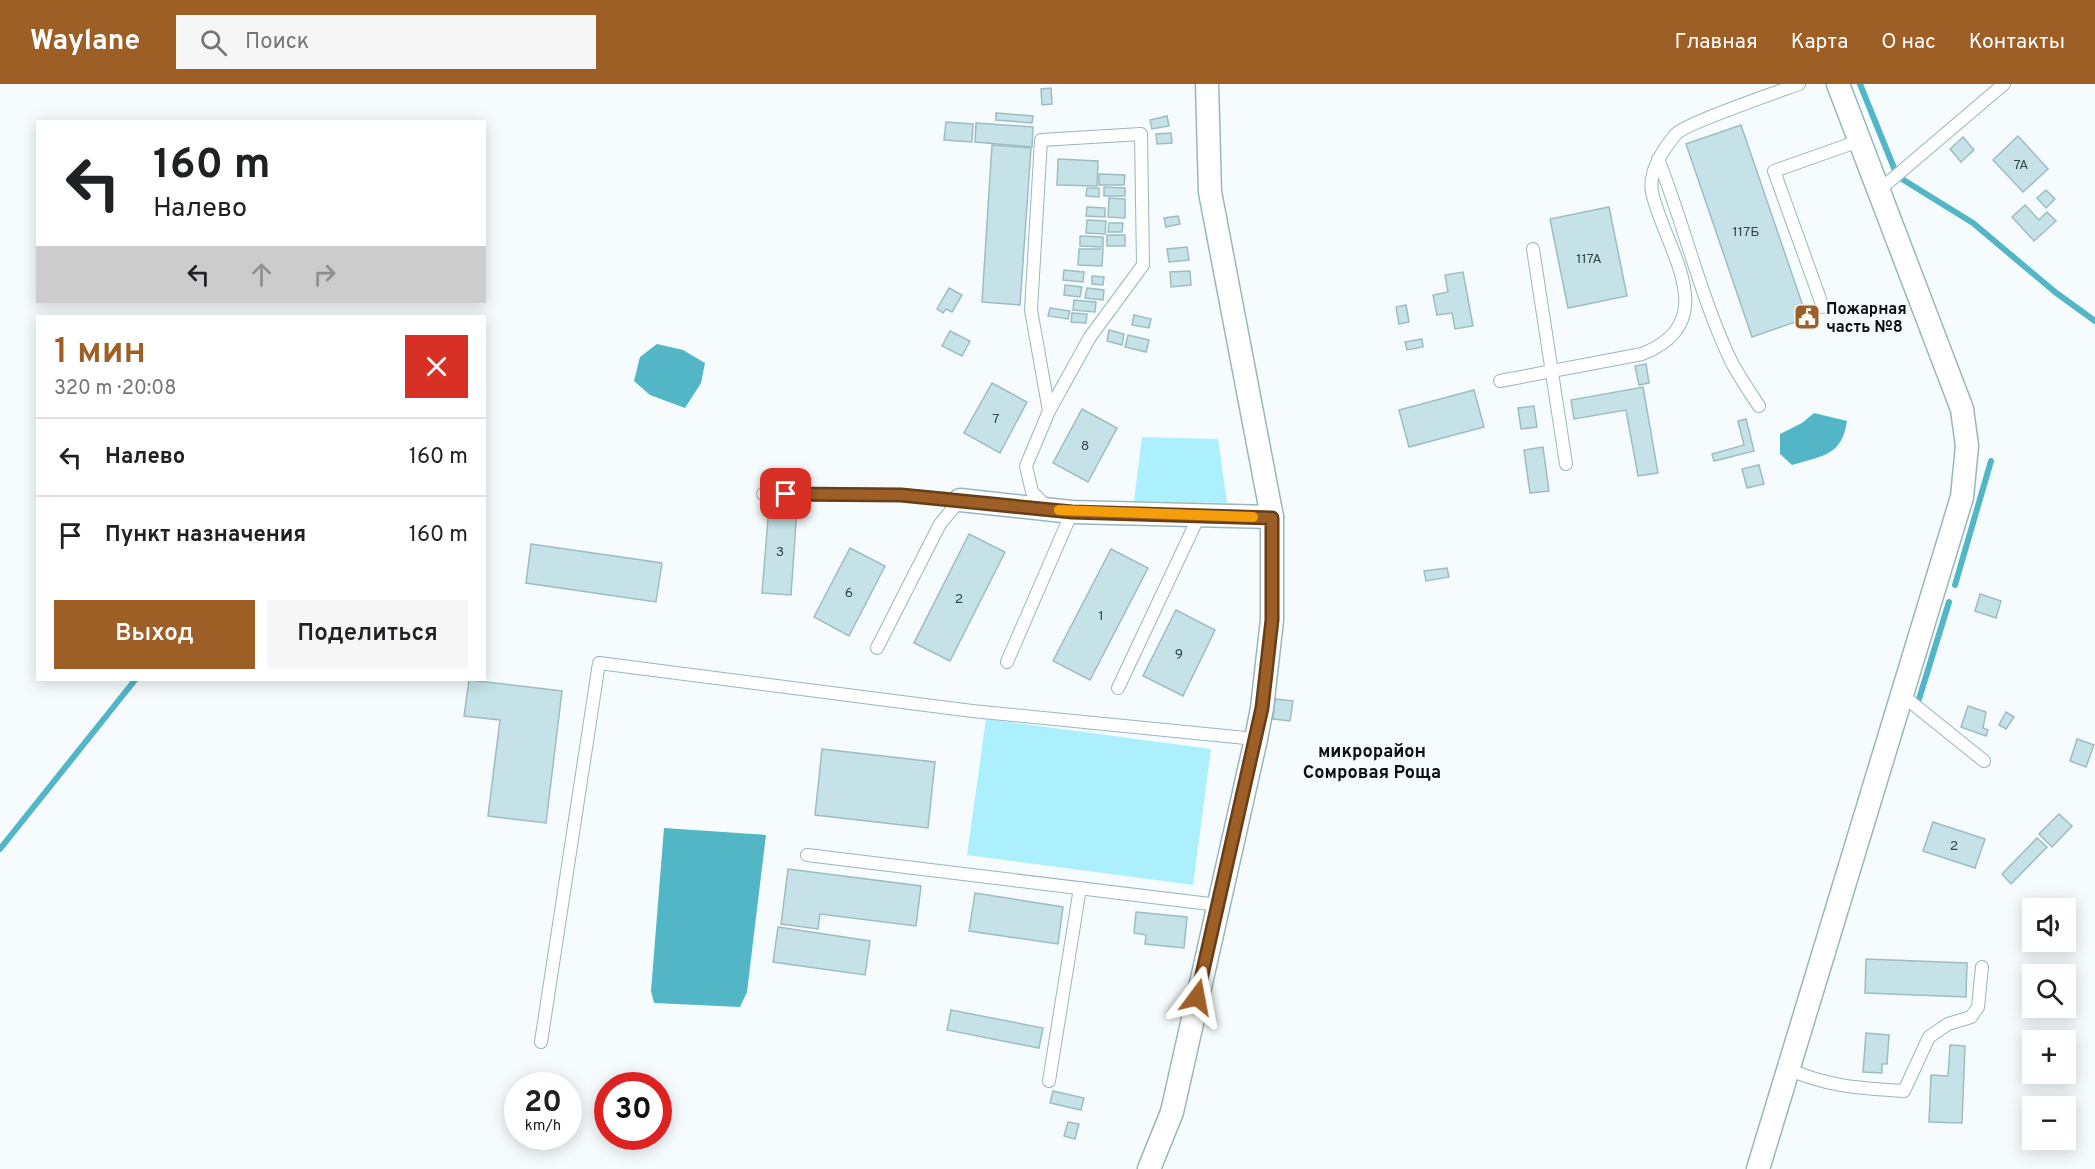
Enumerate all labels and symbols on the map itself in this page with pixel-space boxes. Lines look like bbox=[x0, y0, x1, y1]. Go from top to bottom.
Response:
house number: 7А bbox=[2013, 157, 2029, 174]
house number: 117Б bbox=[1733, 224, 1759, 241]
house number: 117А bbox=[1576, 251, 1602, 268]
place label: Пожарная часть №8 bbox=[1826, 300, 1907, 338]
public building icon: Пожарная часть №8 bbox=[1792, 302, 1822, 332]
house number: 7 bbox=[992, 411, 1000, 428]
house number: 8 bbox=[1081, 438, 1089, 455]
pin bbox=[760, 468, 811, 519]
house number: 3 bbox=[776, 544, 784, 561]
house number: 6 bbox=[845, 585, 853, 602]
house number: 2 bbox=[955, 591, 963, 608]
house number: 1 bbox=[1098, 608, 1104, 625]
house number: 9 bbox=[1175, 646, 1183, 663]
district label: микрорайон Сомровая Роща bbox=[1303, 741, 1441, 785]
house number: 2 bbox=[1950, 838, 1958, 855]
position arrow bbox=[1165, 965, 1229, 1029]
speed limit sign: 30 bbox=[594, 1072, 672, 1150]

